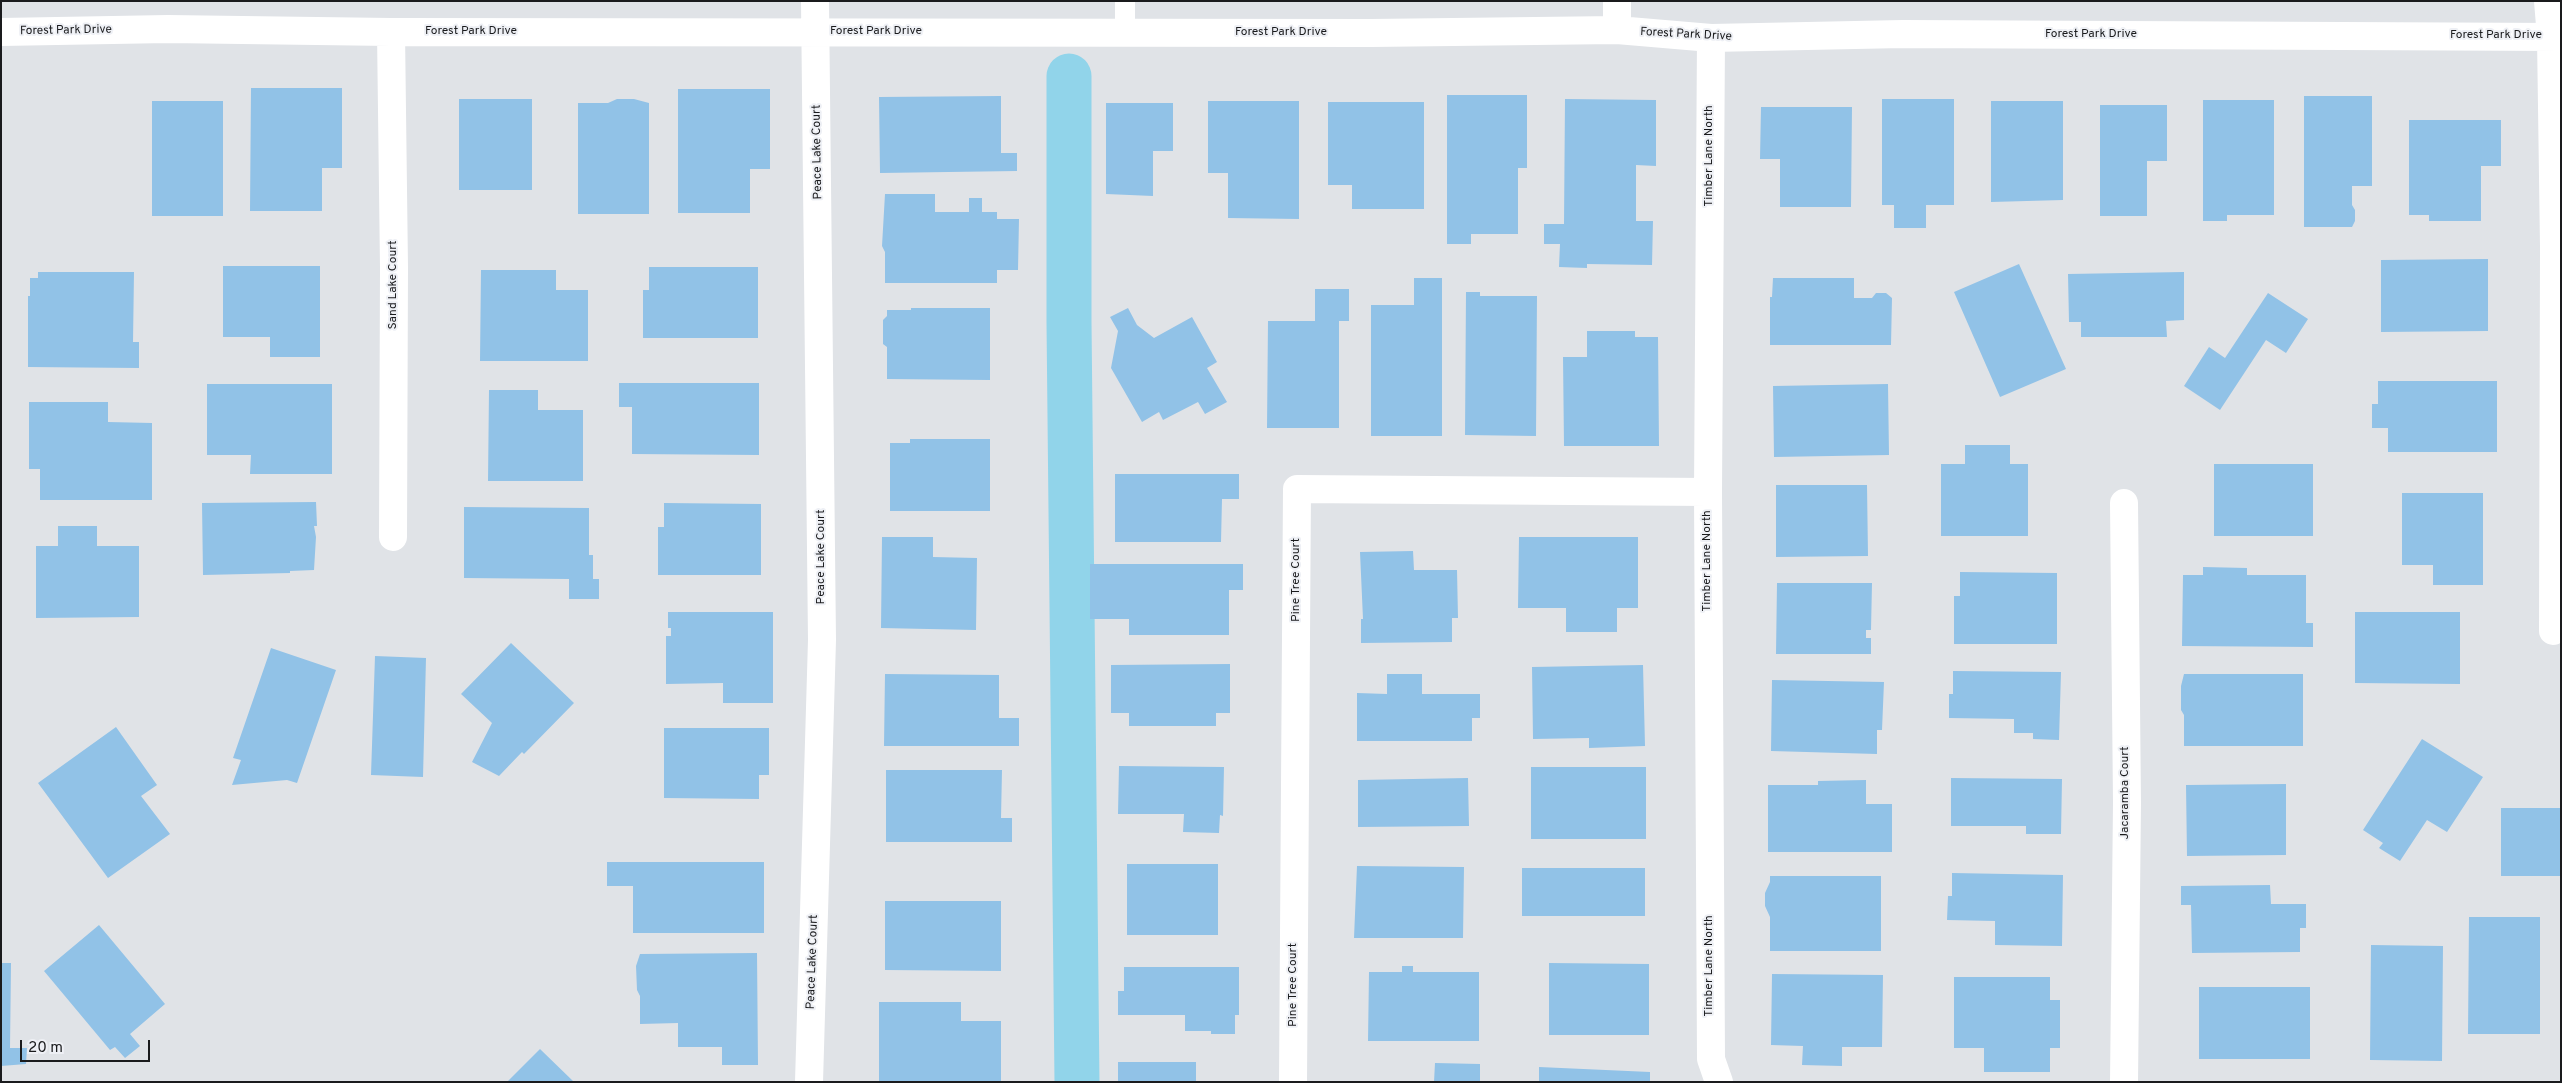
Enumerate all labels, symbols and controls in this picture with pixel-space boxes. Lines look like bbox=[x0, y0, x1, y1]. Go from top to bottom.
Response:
street label: Forest Park Drive bbox=[20, 23, 112, 39]
street label: Forest Park Drive bbox=[425, 25, 517, 39]
street label: Forest Park Drive bbox=[830, 25, 922, 39]
street label: Forest Park Drive bbox=[1640, 25, 1732, 45]
street label: Forest Park Drive bbox=[1235, 26, 1327, 40]
street label: Forest Park Drive bbox=[2045, 28, 2137, 42]
street label: Forest Park Drive bbox=[2450, 29, 2542, 43]
street label: Peace Lake Court bbox=[810, 104, 826, 200]
street label: Timber Lane North bbox=[1703, 105, 1717, 207]
street label: Sand Lake Court bbox=[387, 240, 401, 330]
street label: Peace Lake Court bbox=[815, 510, 829, 604]
street label: Timber Lane North bbox=[1701, 510, 1715, 612]
street label: Pine Tree Court bbox=[1290, 538, 1304, 622]
street label: Jacaramba Court bbox=[2119, 746, 2133, 840]
street label: Peace Lake Court bbox=[804, 914, 822, 1010]
street label: Timber Lane North bbox=[1703, 915, 1717, 1017]
street label: Pine Tree Court bbox=[1287, 943, 1301, 1027]
scale bar bbox=[22, 1030, 152, 1062]
text: 20 m bbox=[28, 1039, 63, 1058]

